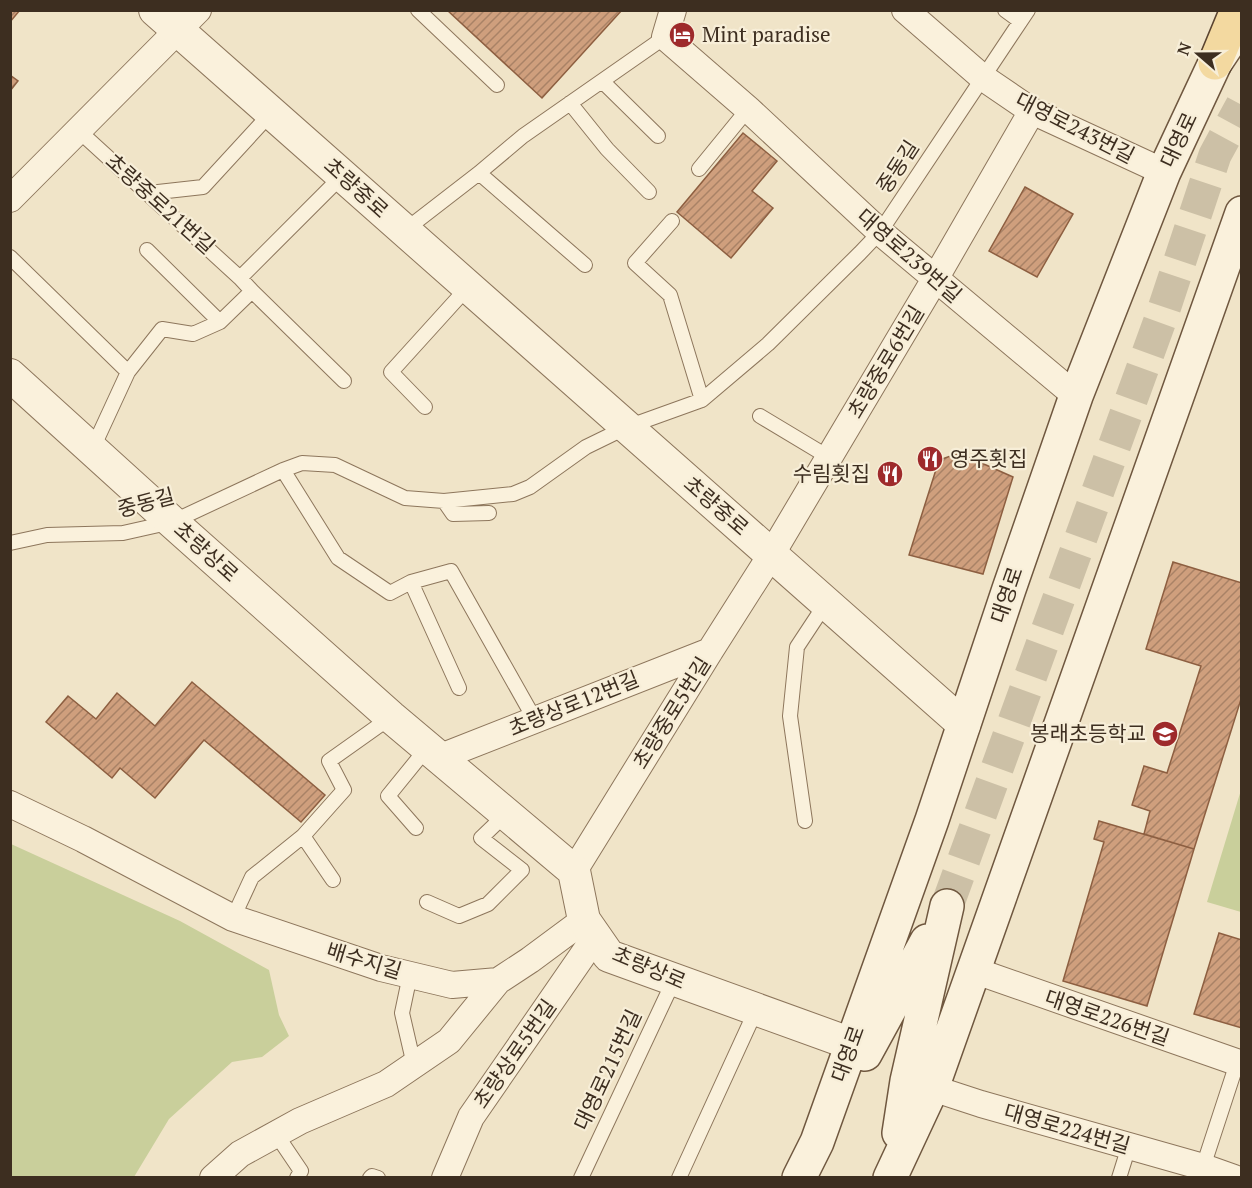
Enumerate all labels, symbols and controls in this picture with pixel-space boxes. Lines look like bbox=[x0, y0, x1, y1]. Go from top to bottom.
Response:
hotel icon: Mint paradise bbox=[667, 20, 697, 50]
place label: Mint paradise bbox=[702, 20, 831, 48]
north arrow bbox=[1168, 24, 1228, 84]
text: N bbox=[1171, 39, 1196, 58]
street label: 대영로243번길 bbox=[1011, 85, 1140, 169]
street label: 대영로 bbox=[1153, 107, 1203, 172]
street label: 중동길 bbox=[870, 135, 925, 198]
street label: 초량중로21번길 bbox=[100, 147, 221, 260]
street label: 초량중로 bbox=[319, 151, 395, 224]
street label: 대영로239번길 bbox=[851, 202, 968, 309]
street label: 초량중로6번길 bbox=[840, 300, 930, 423]
restaurant icon: 영주횟집 bbox=[915, 444, 945, 474]
place label: 영주횟집 bbox=[950, 444, 1027, 472]
place label: 수림횟집 bbox=[793, 459, 870, 487]
restaurant icon: 수림횟집 bbox=[875, 459, 905, 489]
street label: 초량중로 bbox=[678, 469, 755, 541]
street label: 중동길 bbox=[114, 481, 177, 523]
street label: 초량상로 bbox=[169, 515, 245, 588]
street label: 대영로 bbox=[983, 563, 1029, 627]
street label: 초량중로5번길 bbox=[626, 651, 717, 774]
street label: 초량상로12번길 bbox=[504, 664, 643, 742]
place label: 봉래초등학교 bbox=[1030, 719, 1146, 747]
school or university icon: 봉래초등학교 bbox=[1150, 719, 1180, 749]
street label: 배수지길 bbox=[323, 935, 405, 985]
street label: 초량상로 bbox=[608, 939, 690, 995]
street label: 대영로226번길 bbox=[1041, 983, 1173, 1051]
street label: 초량상로5번길 bbox=[466, 993, 562, 1114]
street label: 대영로215번길 bbox=[567, 1005, 647, 1134]
street label: 대영로 bbox=[824, 1022, 870, 1086]
street label: 대영로224번길 bbox=[1001, 1097, 1134, 1159]

